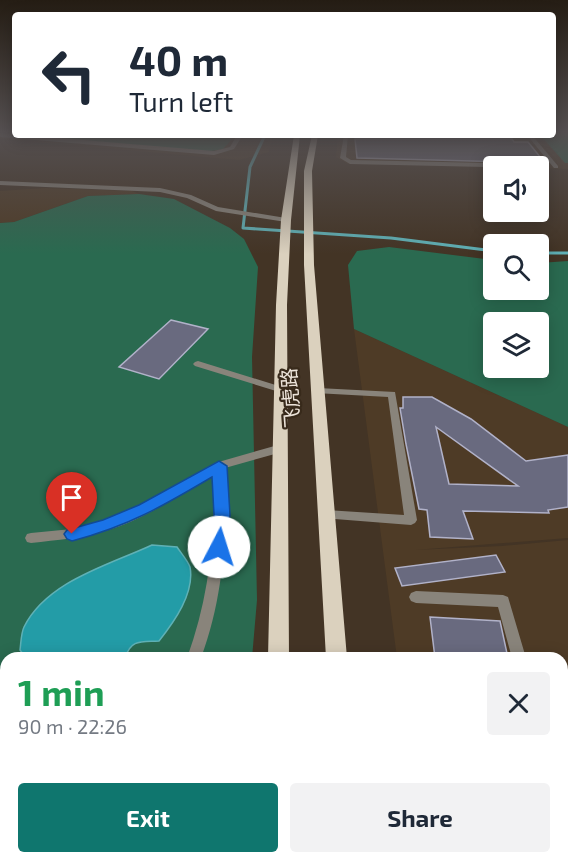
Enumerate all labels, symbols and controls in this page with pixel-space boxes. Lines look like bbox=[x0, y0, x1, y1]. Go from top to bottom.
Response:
text: 40 m bbox=[129, 34, 228, 84]
icon: left bbox=[30, 36, 108, 114]
text: Turn left bbox=[129, 85, 233, 117]
map controls bbox=[483, 156, 549, 378]
button: sound bbox=[483, 156, 549, 222]
button: search bbox=[483, 234, 549, 300]
button: layers bbox=[483, 312, 549, 378]
street label: 飞虎路 bbox=[276, 367, 304, 429]
pin bbox=[46, 472, 97, 534]
icon: arrive bbox=[55, 481, 88, 514]
position arrow bbox=[187, 515, 251, 579]
text: 1 min bbox=[18, 670, 105, 713]
button: close bbox=[487, 672, 550, 735]
text: 90 m · 22:26 bbox=[18, 714, 127, 738]
button: Exit bbox=[18, 783, 278, 852]
button: Share bbox=[290, 783, 550, 852]

